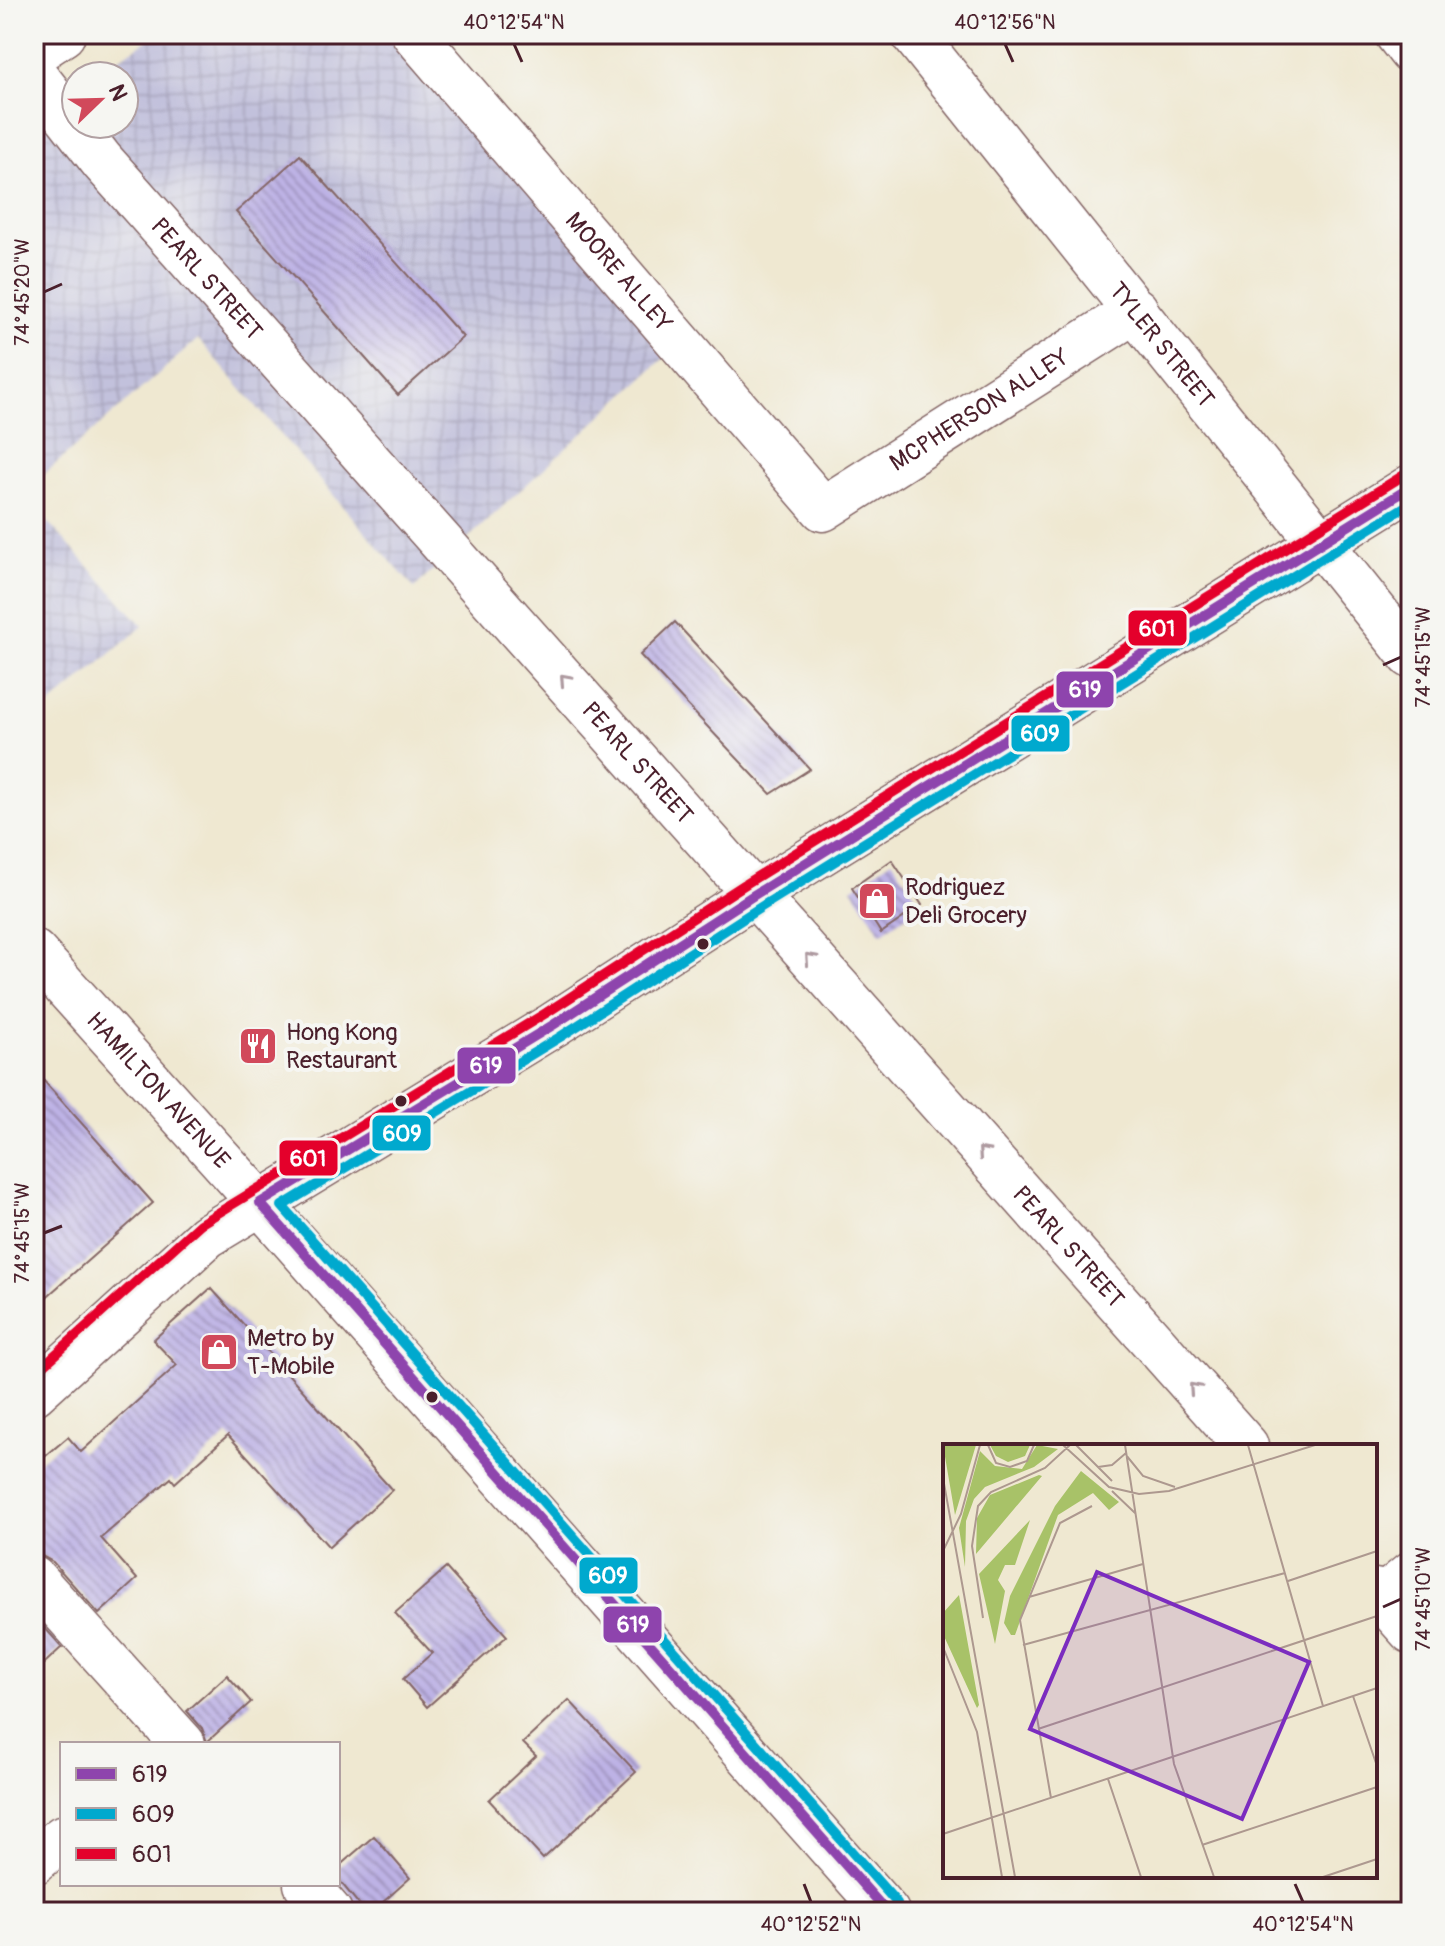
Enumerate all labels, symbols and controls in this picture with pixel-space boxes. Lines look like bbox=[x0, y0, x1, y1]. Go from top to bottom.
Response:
text: 40°12'54"N bbox=[463, 10, 565, 35]
text: 40°12'56"N bbox=[954, 10, 1056, 35]
north arrow bbox=[60, 60, 140, 140]
text: N bbox=[102, 80, 133, 105]
street label: MOORE ALLEY bbox=[559, 206, 678, 338]
street label: PEARL STREET bbox=[145, 212, 269, 346]
text: 74°45'20"W bbox=[10, 238, 35, 346]
street label: TYLER STREET bbox=[1103, 276, 1221, 413]
street label: MCPHERSON ALLEY bbox=[884, 342, 1074, 477]
text: 74°45'15"W bbox=[1411, 606, 1436, 708]
line badge: 601 bbox=[1127, 609, 1188, 647]
text: 601 bbox=[1139, 615, 1175, 643]
line badge: 619 bbox=[1055, 670, 1115, 709]
one-way arrow bbox=[560, 673, 574, 688]
text: 619 bbox=[1069, 676, 1101, 704]
street label: PEARL STREET bbox=[576, 696, 700, 830]
line badge: 609 bbox=[1010, 714, 1071, 753]
text: 609 bbox=[1020, 720, 1060, 748]
place label: Rodriguez Deli Grocery bbox=[905, 873, 1027, 930]
shop icon: Rodriguez Deli Grocery bbox=[856, 880, 898, 922]
unlabelled marker bbox=[695, 936, 711, 952]
one-way arrow bbox=[806, 952, 820, 967]
street label: HAMILTON AVENUE bbox=[80, 1006, 236, 1175]
place label: Hong Kong Restaurant bbox=[286, 1018, 397, 1075]
restaurant icon: Hong Kong Restaurant bbox=[237, 1025, 279, 1067]
line badge: 619 bbox=[456, 1046, 517, 1085]
text: 619 bbox=[470, 1052, 502, 1080]
unlabelled marker bbox=[393, 1093, 409, 1109]
line badge: 609 bbox=[371, 1114, 432, 1152]
text: 609 bbox=[382, 1120, 422, 1148]
line badge: 601 bbox=[278, 1139, 339, 1177]
text: 601 bbox=[290, 1145, 326, 1173]
one-way arrow bbox=[978, 1147, 993, 1161]
street label: PEARL STREET bbox=[1007, 1180, 1130, 1314]
text: 74°45'15"W bbox=[10, 1182, 35, 1284]
place label: Metro by T-Mobile bbox=[247, 1324, 334, 1381]
shop icon: Metro by T-Mobile bbox=[198, 1331, 240, 1373]
one-way arrow bbox=[1189, 1382, 1203, 1397]
unlabelled marker bbox=[424, 1389, 440, 1405]
inset map bbox=[943, 1444, 1377, 1878]
text: 74°45'10"W bbox=[1411, 1547, 1436, 1651]
line badge: 609 bbox=[578, 1556, 639, 1595]
text: 609 bbox=[588, 1562, 628, 1590]
line badge: 619 bbox=[602, 1605, 663, 1644]
text: 619 bbox=[617, 1611, 649, 1639]
legend bbox=[60, 1742, 340, 1886]
text: 619 bbox=[132, 1760, 168, 1789]
text: 609 bbox=[132, 1800, 175, 1829]
text: 601 bbox=[132, 1840, 172, 1869]
text: 40°12'52"N bbox=[761, 1912, 861, 1937]
text: 40°12'54"N bbox=[1252, 1912, 1354, 1937]

